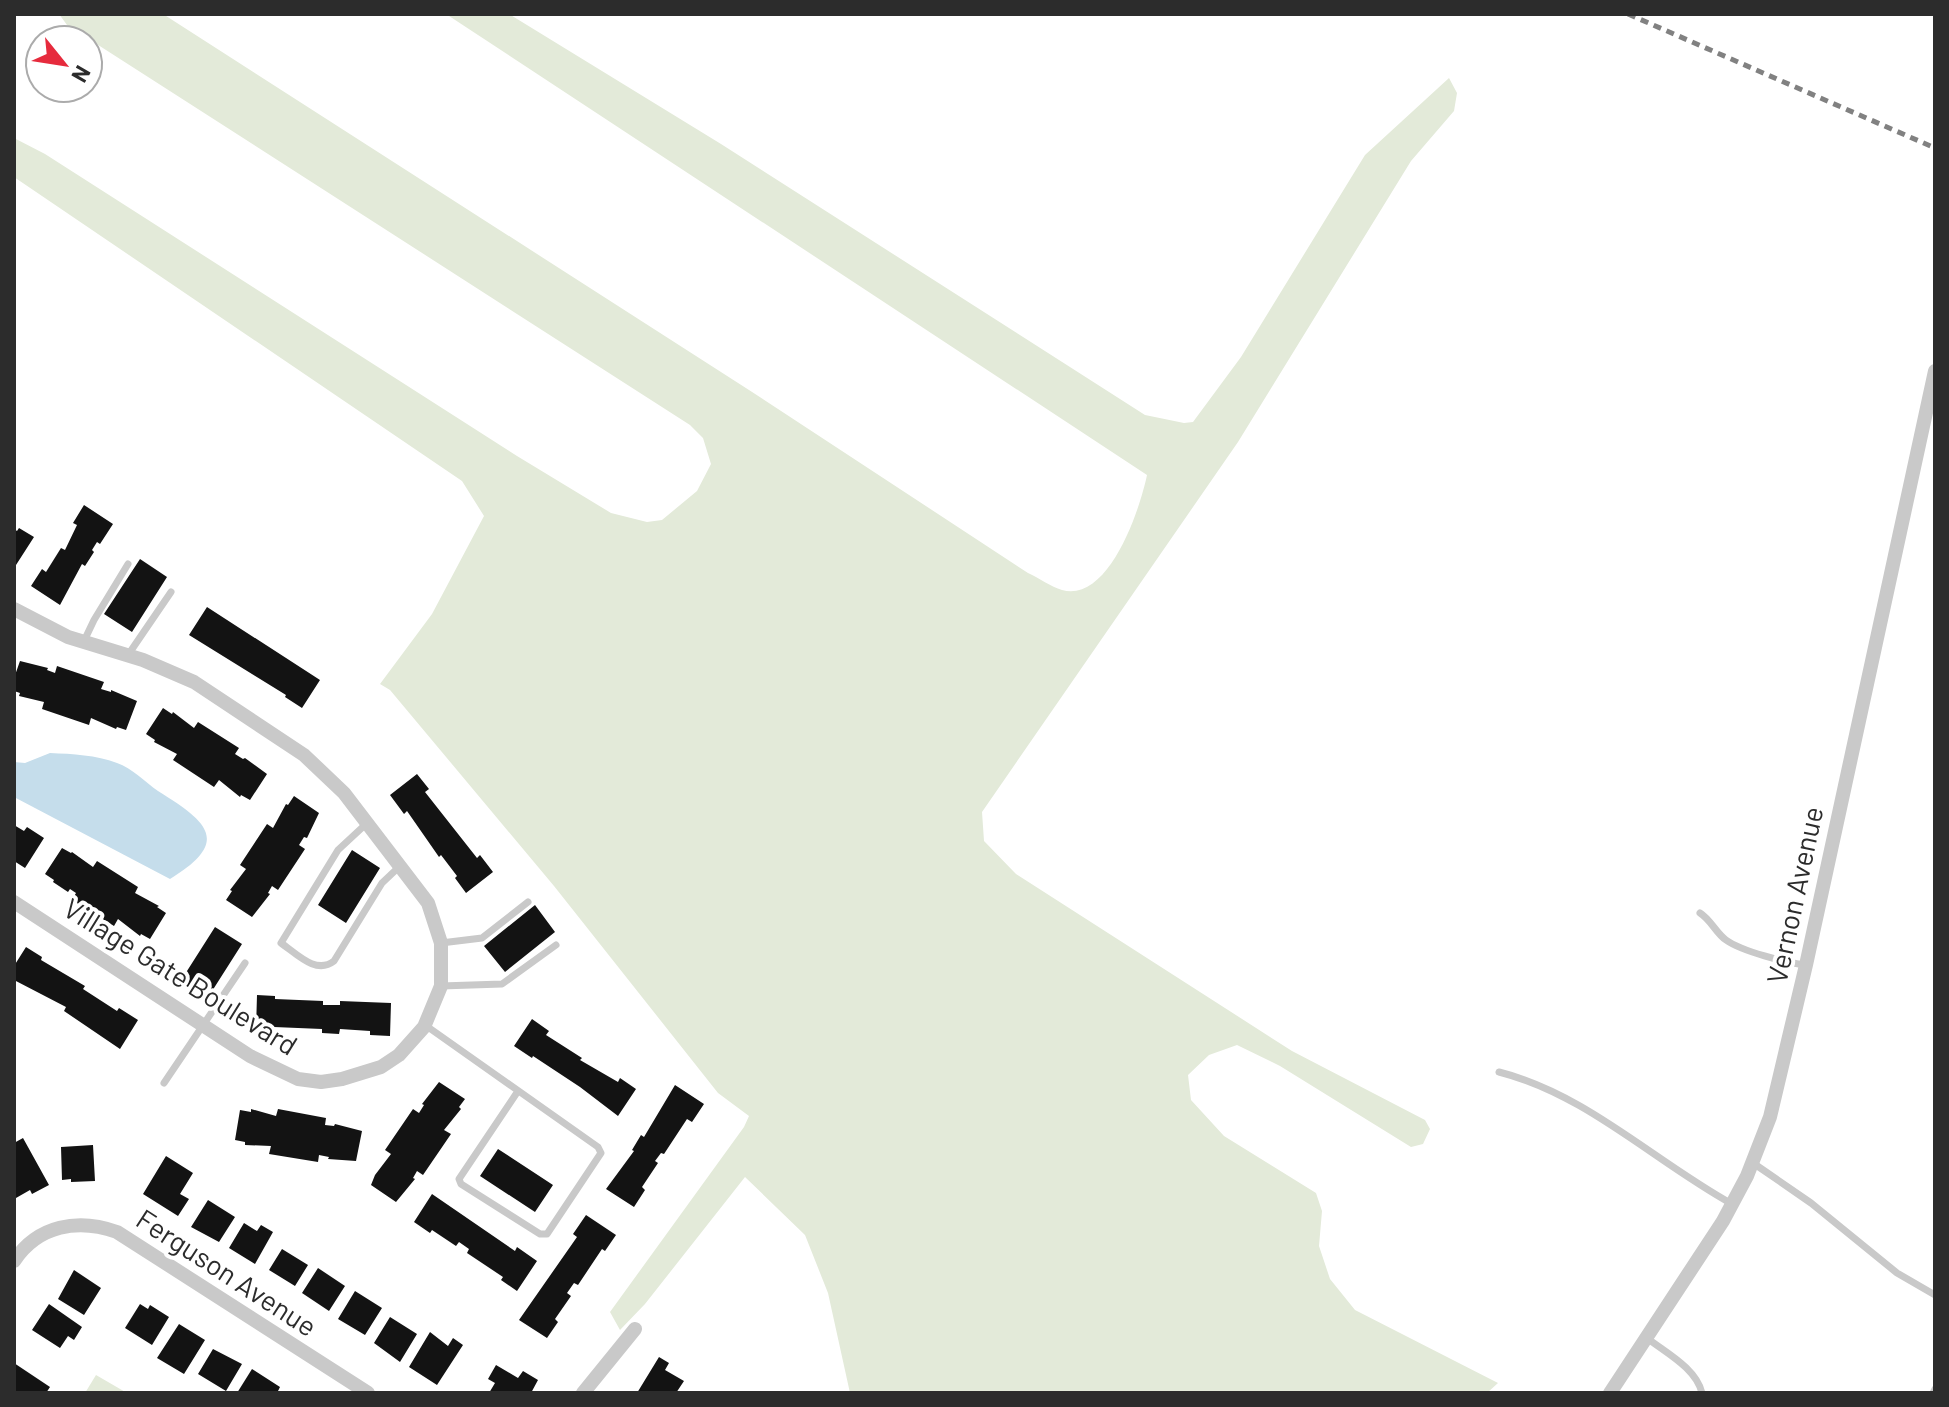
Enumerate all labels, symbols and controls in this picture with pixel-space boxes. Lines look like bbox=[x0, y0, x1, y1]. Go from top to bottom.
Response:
north arrow bbox=[24, 24, 104, 104]
text: N bbox=[67, 62, 97, 87]
street label: Vernon Avenue bbox=[1759, 803, 1829, 987]
street label: Village Gate Boulevard bbox=[58, 890, 304, 1062]
street label: Ferguson Avenue bbox=[131, 1201, 323, 1343]

